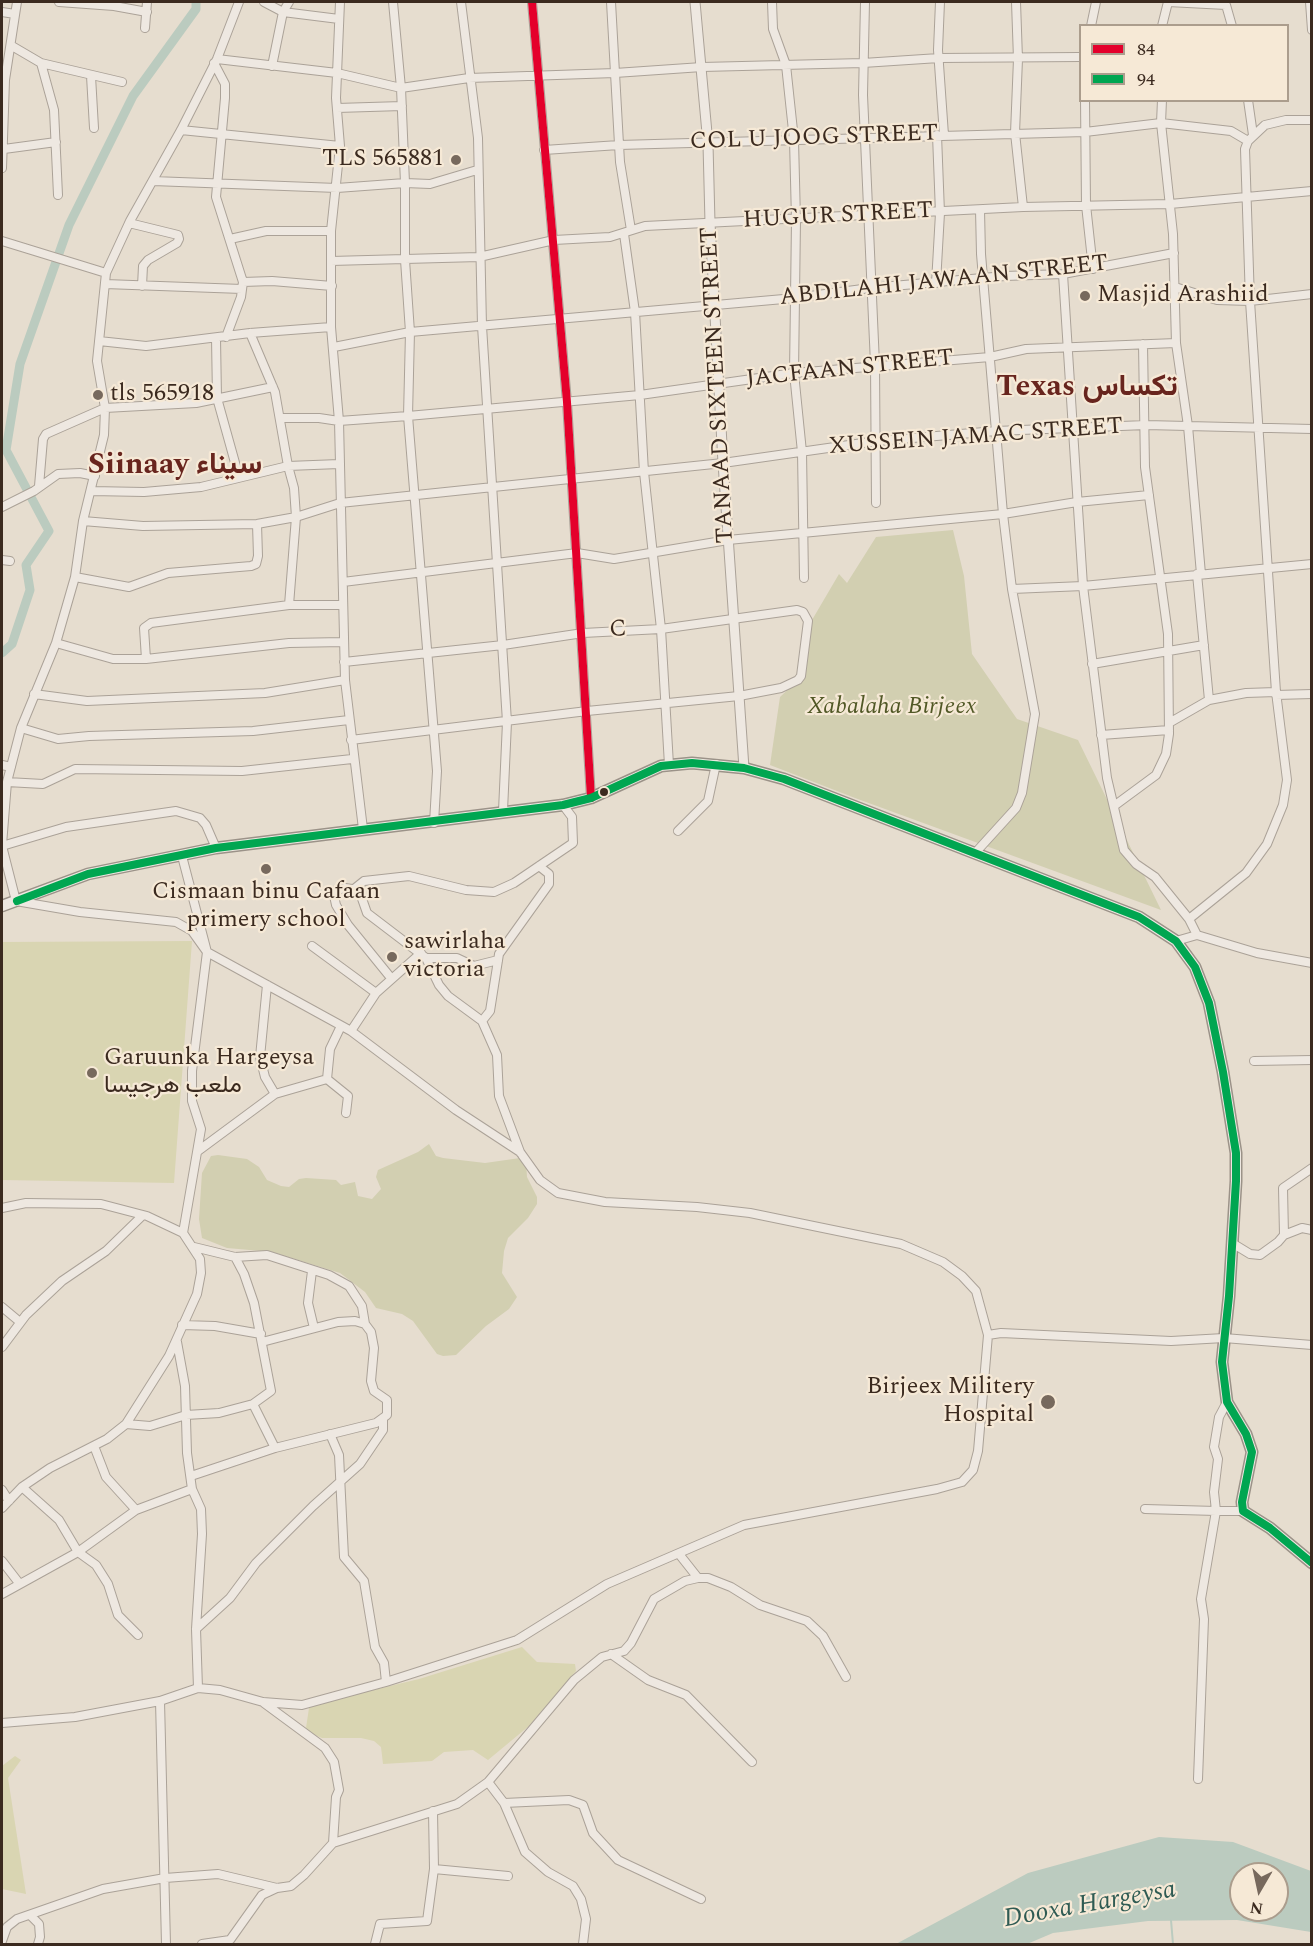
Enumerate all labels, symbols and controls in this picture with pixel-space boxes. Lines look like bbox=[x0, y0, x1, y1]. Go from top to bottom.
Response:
legend bbox=[1079, 24, 1289, 102]
text: 84 bbox=[1137, 36, 1155, 63]
text: 94 bbox=[1137, 66, 1155, 93]
street label: COL U JOOG STREET bbox=[689, 120, 939, 158]
place label: TLS 565881 bbox=[322, 146, 444, 174]
marker: TLS 565881 bbox=[449, 153, 463, 167]
street label: HUGUR STREET bbox=[742, 198, 934, 236]
street label: TANAAD SIXTEEN STREET bbox=[696, 226, 742, 544]
street label: ABDILAHI JAWAAN STREET bbox=[778, 250, 1110, 314]
place label: Masjid Arashiid bbox=[1097, 282, 1269, 310]
marker: Masjid Arashiid bbox=[1078, 289, 1092, 303]
street label: JACFAAN STREET bbox=[745, 345, 955, 395]
district label: Texas تكساس bbox=[996, 371, 1178, 407]
place label: tls 565918 bbox=[110, 381, 214, 409]
marker: tls 565918 bbox=[91, 388, 105, 402]
street label: XUSSEIN JAMAC STREET bbox=[828, 413, 1124, 463]
district label: Siinaay سيناء bbox=[88, 449, 262, 485]
street label: C bbox=[608, 616, 628, 646]
park label: Xabalaha Birjeex bbox=[807, 694, 977, 722]
unlabelled marker bbox=[598, 786, 610, 798]
marker: Cismaan binu Cafaan primery school bbox=[259, 862, 273, 876]
place label: Cismaan binu Cafaan primery school bbox=[152, 879, 380, 935]
place label: sawirlaha victoria bbox=[404, 929, 505, 985]
marker: sawirlaha victoria bbox=[385, 950, 399, 964]
place label: Garuunka Hargeysa ملعب هرجيسا bbox=[104, 1045, 314, 1101]
marker: Garuunka Hargeysa ملعب هرجيسا bbox=[85, 1066, 99, 1080]
place label: Birjeex Militery Hospital bbox=[866, 1374, 1034, 1430]
marker: Birjeex Militery Hospital bbox=[1039, 1393, 1057, 1411]
north arrow bbox=[1229, 1862, 1289, 1922]
water label: Dooxa Hargeysa bbox=[1002, 1876, 1178, 1936]
text: N bbox=[1248, 1895, 1265, 1921]

